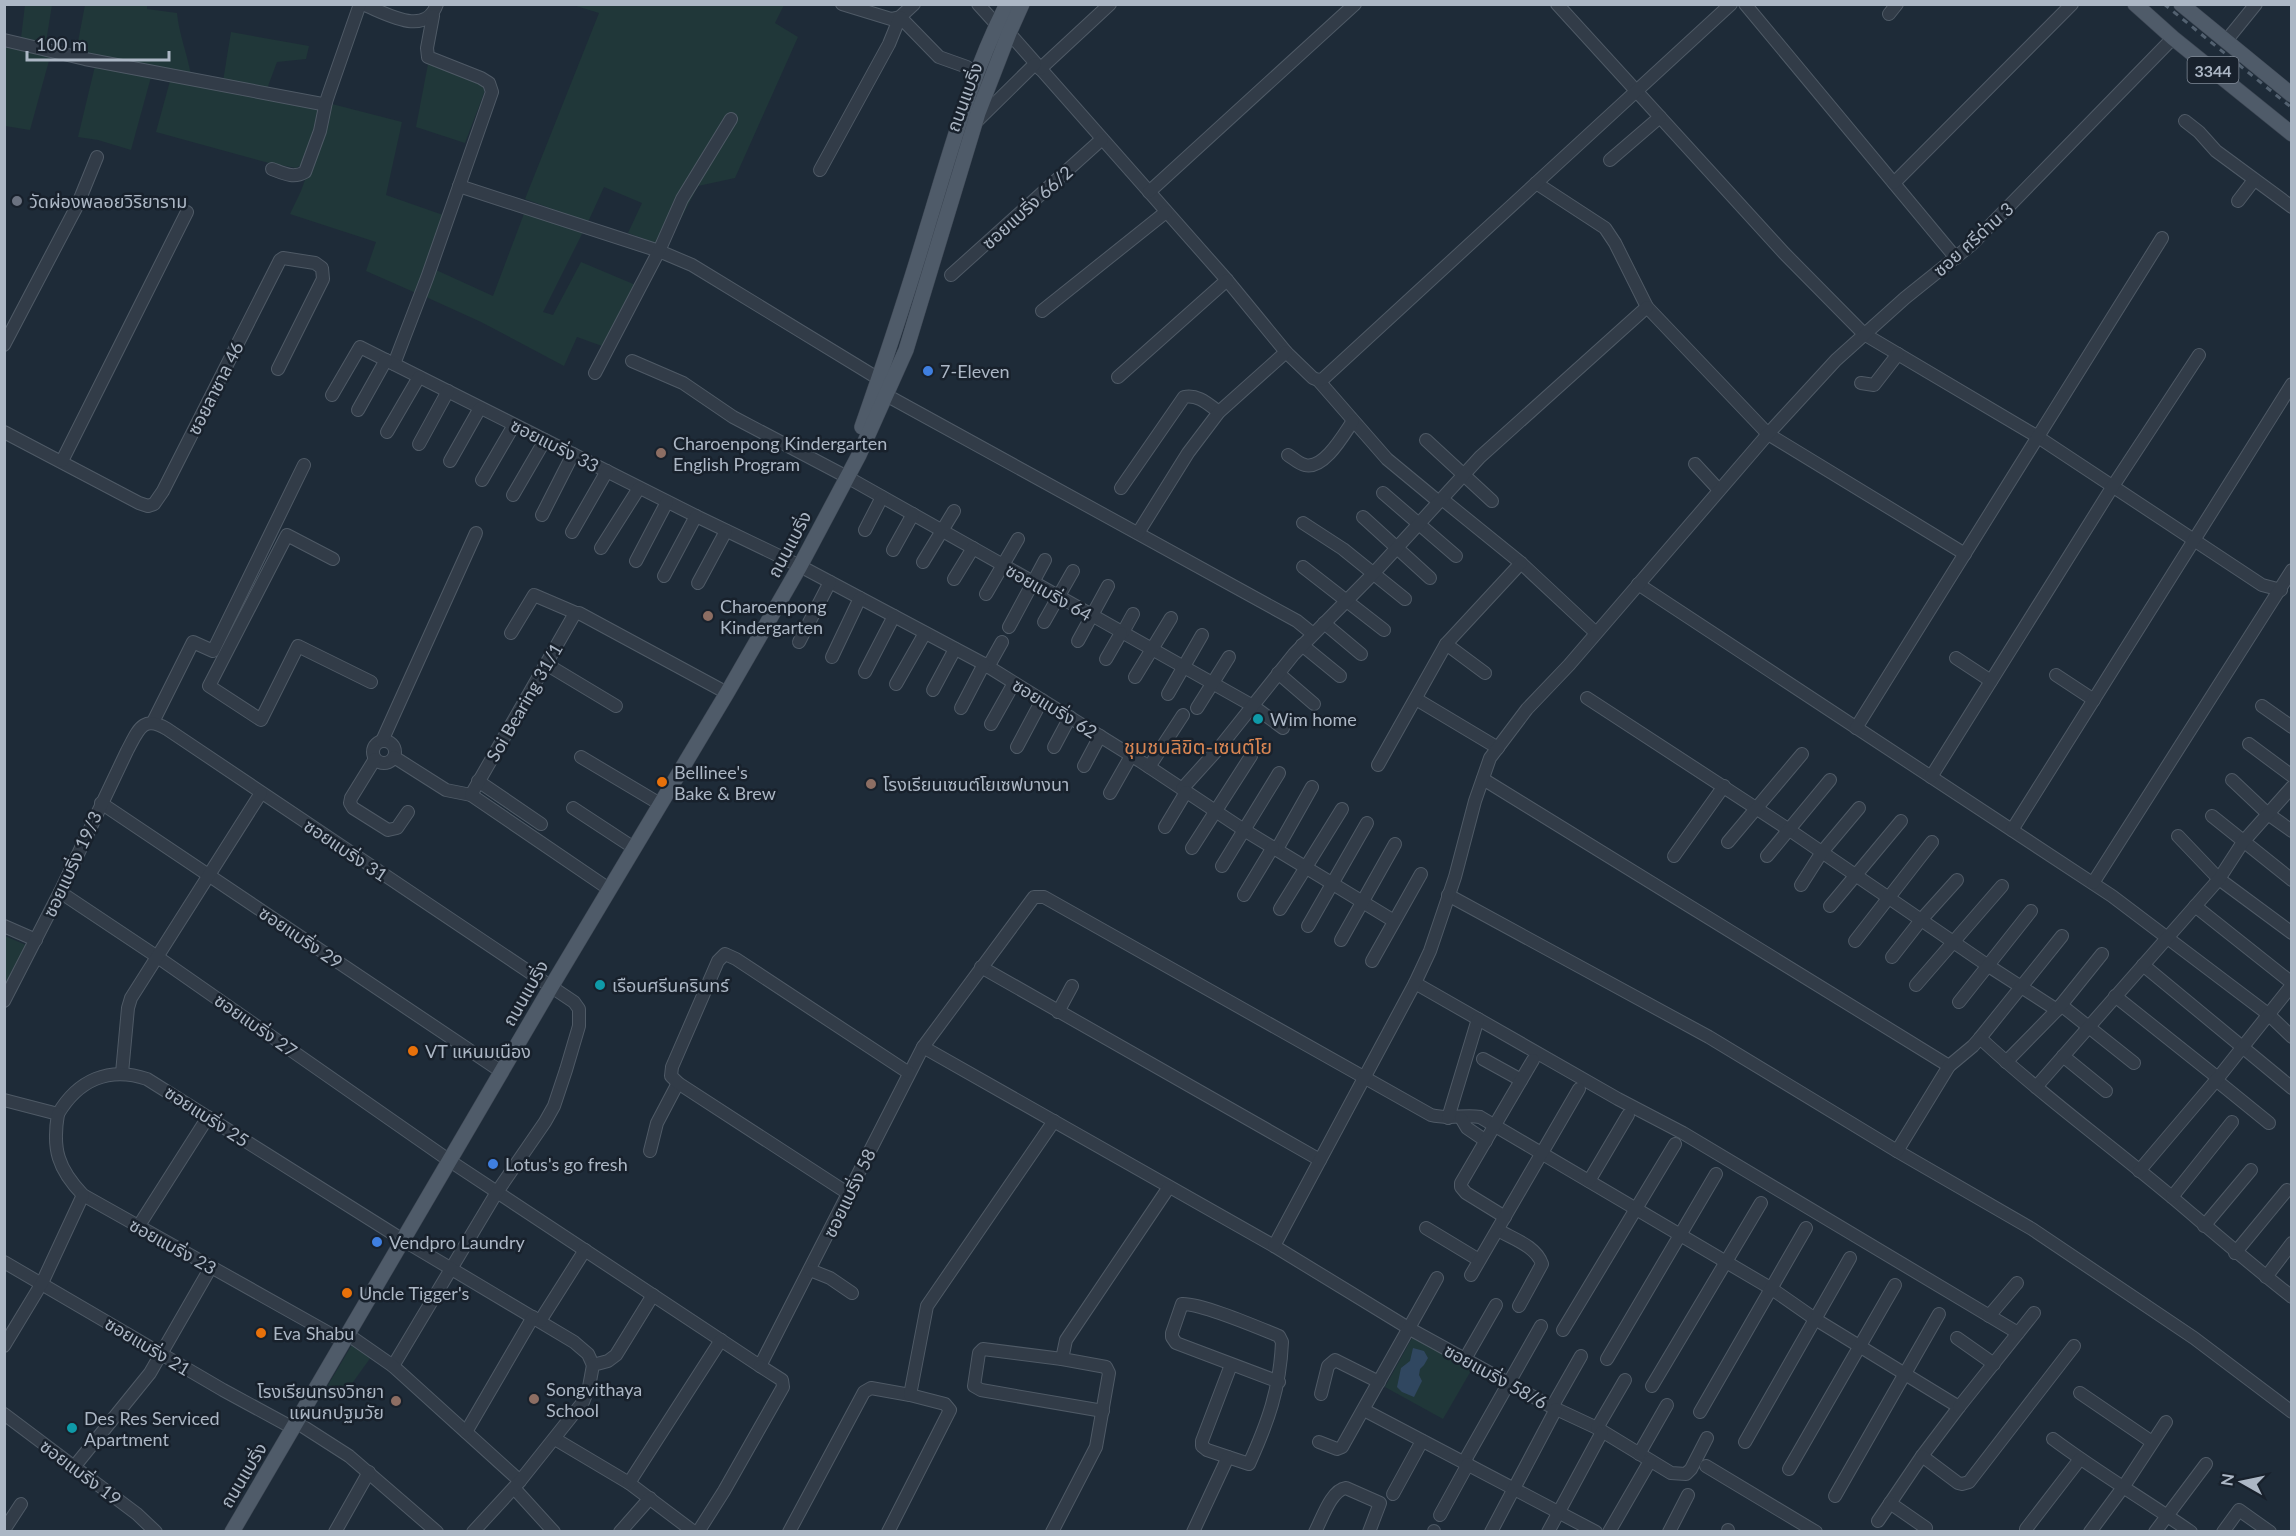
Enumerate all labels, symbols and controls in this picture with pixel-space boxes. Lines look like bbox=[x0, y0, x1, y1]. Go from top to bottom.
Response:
scale bar bbox=[27, 24, 170, 62]
text: 100 m bbox=[36, 33, 87, 55]
road number: 3344 bbox=[2188, 57, 2238, 83]
street label: ถนนแบริ่ง bbox=[941, 59, 987, 135]
street label: ซอยแบริ่ง 66/2 bbox=[977, 161, 1077, 253]
place label: วัดผ่องพลอยวิริยาราม bbox=[29, 190, 187, 212]
marker: วัดผ่องพลอยวิริยาราม bbox=[10, 194, 24, 208]
street label: ซอย ศรีด่าน 3 bbox=[1928, 197, 2018, 281]
street label: ซอยลาซาล 46 bbox=[182, 338, 248, 438]
place label: 7-Eleven bbox=[940, 360, 1010, 382]
marker: 7-Eleven bbox=[921, 364, 935, 378]
street label: ซอยแบริ่ง 33 bbox=[507, 413, 603, 477]
place label: Charoenpong Kindergarten English Program bbox=[673, 432, 887, 475]
marker: Charoenpong Kindergarten English Program bbox=[654, 446, 668, 460]
street label: ถนนแบริ่ง bbox=[762, 507, 816, 581]
street label: ซอยแบริ่ง 64 bbox=[1002, 559, 1096, 625]
place label: Charoenpong Kindergarten bbox=[720, 595, 827, 638]
marker: Charoenpong Kindergarten bbox=[701, 609, 715, 623]
street label: Soi Bearing 31/1 bbox=[481, 639, 567, 765]
street label: ซอยแบริ่ง 62 bbox=[1009, 673, 1101, 743]
place label: Wim home bbox=[1270, 708, 1357, 730]
marker: Wim home bbox=[1251, 712, 1265, 726]
district label: ชุมชนลิขิต-เซนต์โย bbox=[1124, 734, 1272, 759]
place label: Bellinee's Bake & Brew bbox=[674, 761, 776, 804]
place label: โรงเรียนเซนต์โยเซฟบางนา bbox=[883, 773, 1069, 795]
marker: Bellinee's Bake & Brew bbox=[655, 775, 669, 789]
marker: โรงเรียนเซนต์โยเซฟบางนา bbox=[864, 777, 878, 791]
street label: ซอยแบริ่ง 19/3 bbox=[38, 807, 106, 921]
street label: ซอยแบริ่ง 31 bbox=[300, 814, 392, 886]
street label: ซอยแบริ่ง 29 bbox=[255, 901, 347, 973]
street label: ถนนแบริ่ง bbox=[497, 956, 553, 1030]
place label: เรือนศรีนครินทร์ bbox=[612, 974, 730, 996]
marker: เรือนศรีนครินทร์ bbox=[593, 978, 607, 992]
street label: ซอยแบริ่ง 27 bbox=[210, 988, 302, 1062]
place label: VT แหนมเนือง bbox=[425, 1040, 531, 1062]
marker: VT แหนมเนือง bbox=[406, 1044, 420, 1058]
street label: ซอยแบริ่ง 25 bbox=[161, 1081, 253, 1151]
street label: ซอยแบริ่ง 58 bbox=[818, 1145, 880, 1241]
place label: Lotus's go fresh bbox=[505, 1153, 628, 1175]
marker: Lotus's go fresh bbox=[486, 1157, 500, 1171]
street label: ซอยแบริ่ง 23 bbox=[126, 1213, 220, 1279]
place label: Vendpro Laundry bbox=[389, 1231, 525, 1253]
marker: Vendpro Laundry bbox=[370, 1235, 384, 1249]
place label: Uncle Tigger's bbox=[359, 1282, 469, 1304]
marker: Uncle Tigger's bbox=[340, 1286, 354, 1300]
street label: ซอยแบริ่ง 21 bbox=[101, 1312, 195, 1380]
place label: Eva Shabu bbox=[273, 1322, 354, 1344]
marker: Eva Shabu bbox=[254, 1326, 268, 1340]
street label: ซอยแบริ่ง 58/6 bbox=[1441, 1339, 1551, 1413]
place label: Songvithaya School bbox=[546, 1378, 642, 1421]
place label: โรงเรียนทรงวิทยา แผนกปฐมวัย bbox=[257, 1380, 384, 1423]
marker: Songvithaya School bbox=[527, 1392, 541, 1406]
marker: โรงเรียนทรงวิทยา แผนกปฐมวัย bbox=[389, 1394, 403, 1408]
place label: Des Res Serviced Apartment bbox=[84, 1407, 219, 1450]
marker: Des Res Serviced Apartment bbox=[65, 1421, 79, 1435]
street label: ซอยแบริ่ง 19 bbox=[36, 1434, 126, 1510]
street label: ถนนแบริ่ง bbox=[215, 1438, 271, 1512]
north arrow bbox=[2212, 1452, 2272, 1512]
text: N bbox=[2216, 1472, 2237, 1487]

